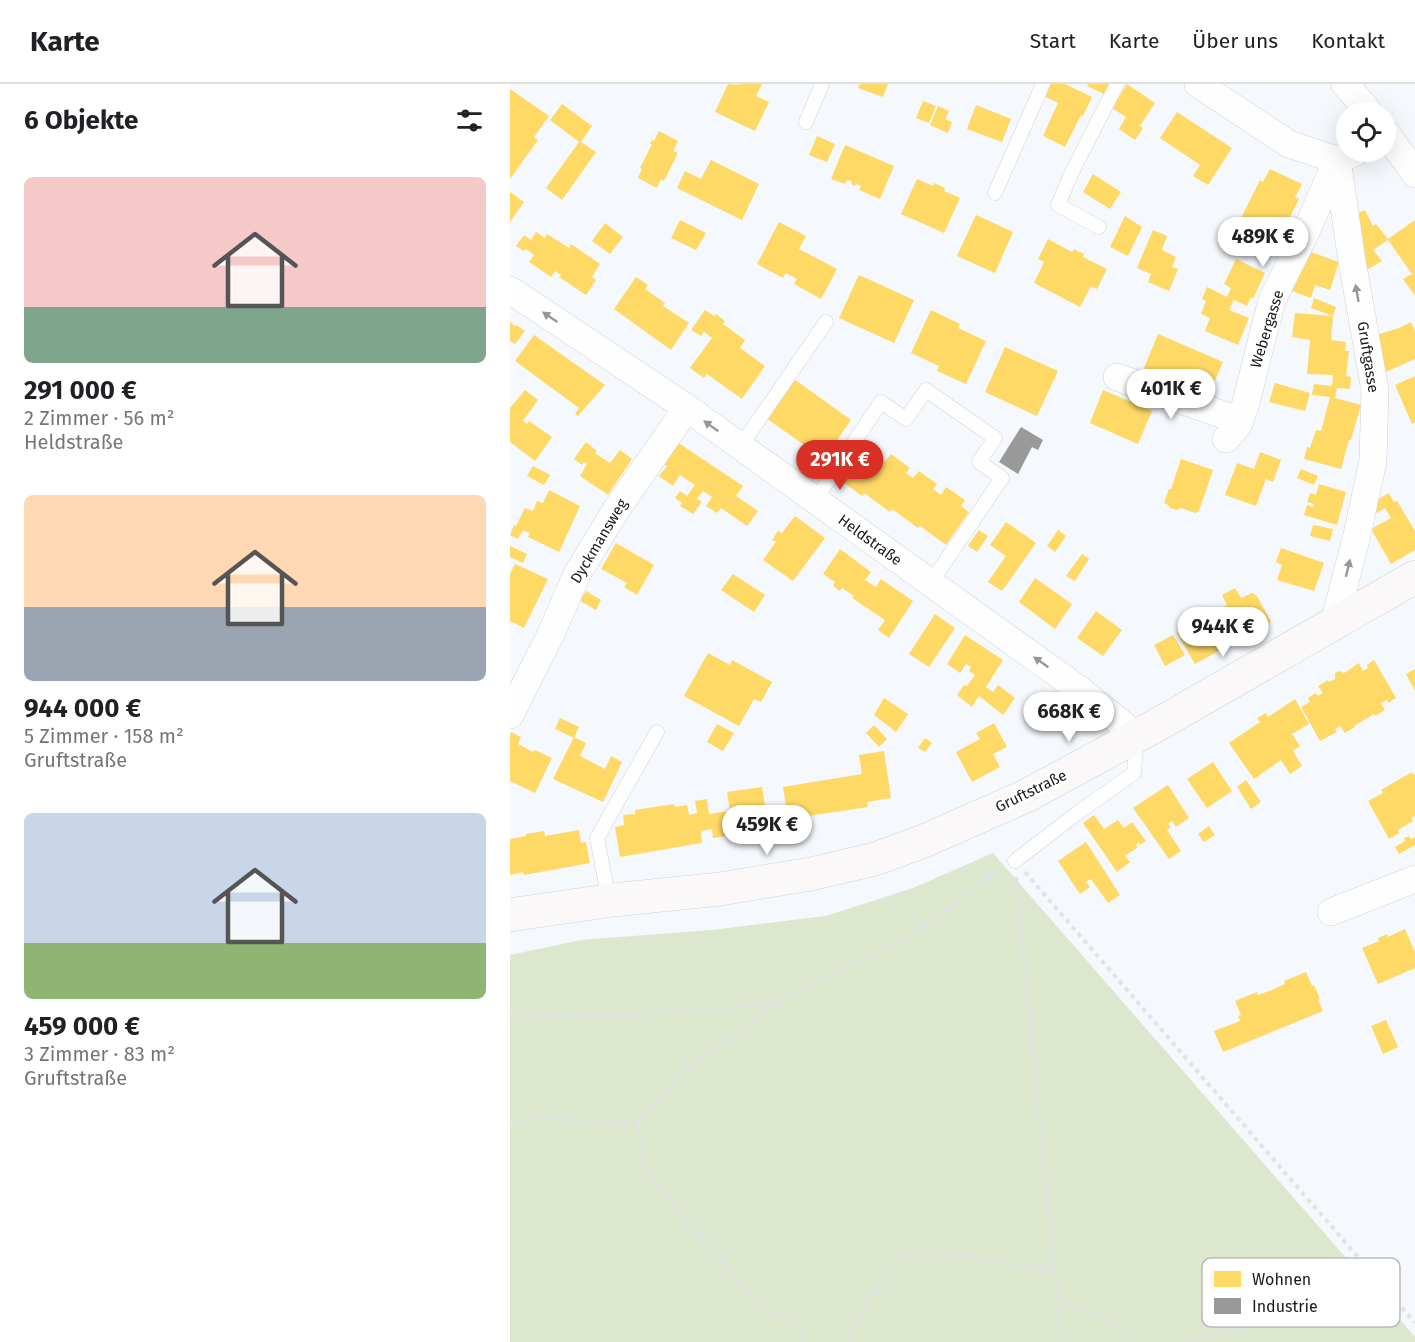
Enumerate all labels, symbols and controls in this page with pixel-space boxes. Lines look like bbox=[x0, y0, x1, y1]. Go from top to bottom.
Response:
text: Karte bbox=[30, 25, 100, 58]
text: Start bbox=[1030, 28, 1076, 54]
text: Karte bbox=[1109, 28, 1159, 54]
text: Über uns bbox=[1192, 28, 1278, 54]
text: Kontakt bbox=[1311, 28, 1385, 54]
map controls bbox=[1336, 102, 1396, 162]
button: locate bbox=[1336, 102, 1396, 162]
icon: filters bbox=[453, 104, 486, 137]
text: 6 Objekte bbox=[24, 105, 138, 136]
icon: home bbox=[201, 216, 309, 324]
pin: 489K € bbox=[1214, 217, 1312, 268]
text: 489K € bbox=[1231, 224, 1295, 248]
one-way arrow bbox=[1353, 283, 1362, 302]
street label: Webergasse bbox=[1247, 288, 1287, 370]
one-way arrow bbox=[542, 311, 558, 322]
street label: Gruftgasse bbox=[1353, 320, 1383, 394]
pin: 401K € bbox=[1122, 369, 1220, 420]
text: 291 000 € bbox=[24, 375, 137, 406]
text: 401K € bbox=[1140, 376, 1202, 400]
text: 2 Zimmer · 56 m² bbox=[24, 406, 175, 430]
one-way arrow bbox=[704, 420, 720, 432]
text: Heldstraße bbox=[24, 430, 123, 454]
pin: 291K € bbox=[791, 440, 889, 491]
text: 291K € bbox=[810, 447, 870, 471]
street label: Dyckmansweg bbox=[567, 495, 631, 586]
street label: Heldstraße bbox=[835, 511, 905, 569]
icon: home bbox=[201, 534, 309, 642]
one-way arrow bbox=[1344, 558, 1354, 577]
pin: 944K € bbox=[1174, 607, 1272, 658]
text: 944K € bbox=[1192, 614, 1254, 638]
one-way arrow bbox=[1033, 656, 1049, 668]
pin: 668K € bbox=[1020, 692, 1118, 743]
text: 944 000 € bbox=[24, 693, 141, 724]
text: 668K € bbox=[1037, 699, 1101, 723]
text: 5 Zimmer · 158 m² bbox=[24, 724, 184, 748]
text: Gruftstraße bbox=[24, 748, 127, 772]
street label: Gruftstraße bbox=[992, 766, 1070, 816]
pin: 459K € bbox=[718, 805, 816, 856]
text: 459K € bbox=[736, 812, 798, 836]
icon: home bbox=[201, 852, 309, 960]
text: 459 000 € bbox=[24, 1011, 140, 1042]
text: 3 Zimmer · 83 m² bbox=[24, 1042, 175, 1066]
text: Gruftstraße bbox=[24, 1066, 127, 1090]
legend bbox=[1202, 1258, 1400, 1327]
text: Wohnen bbox=[1252, 1270, 1311, 1289]
text: Industrie bbox=[1252, 1297, 1318, 1316]

